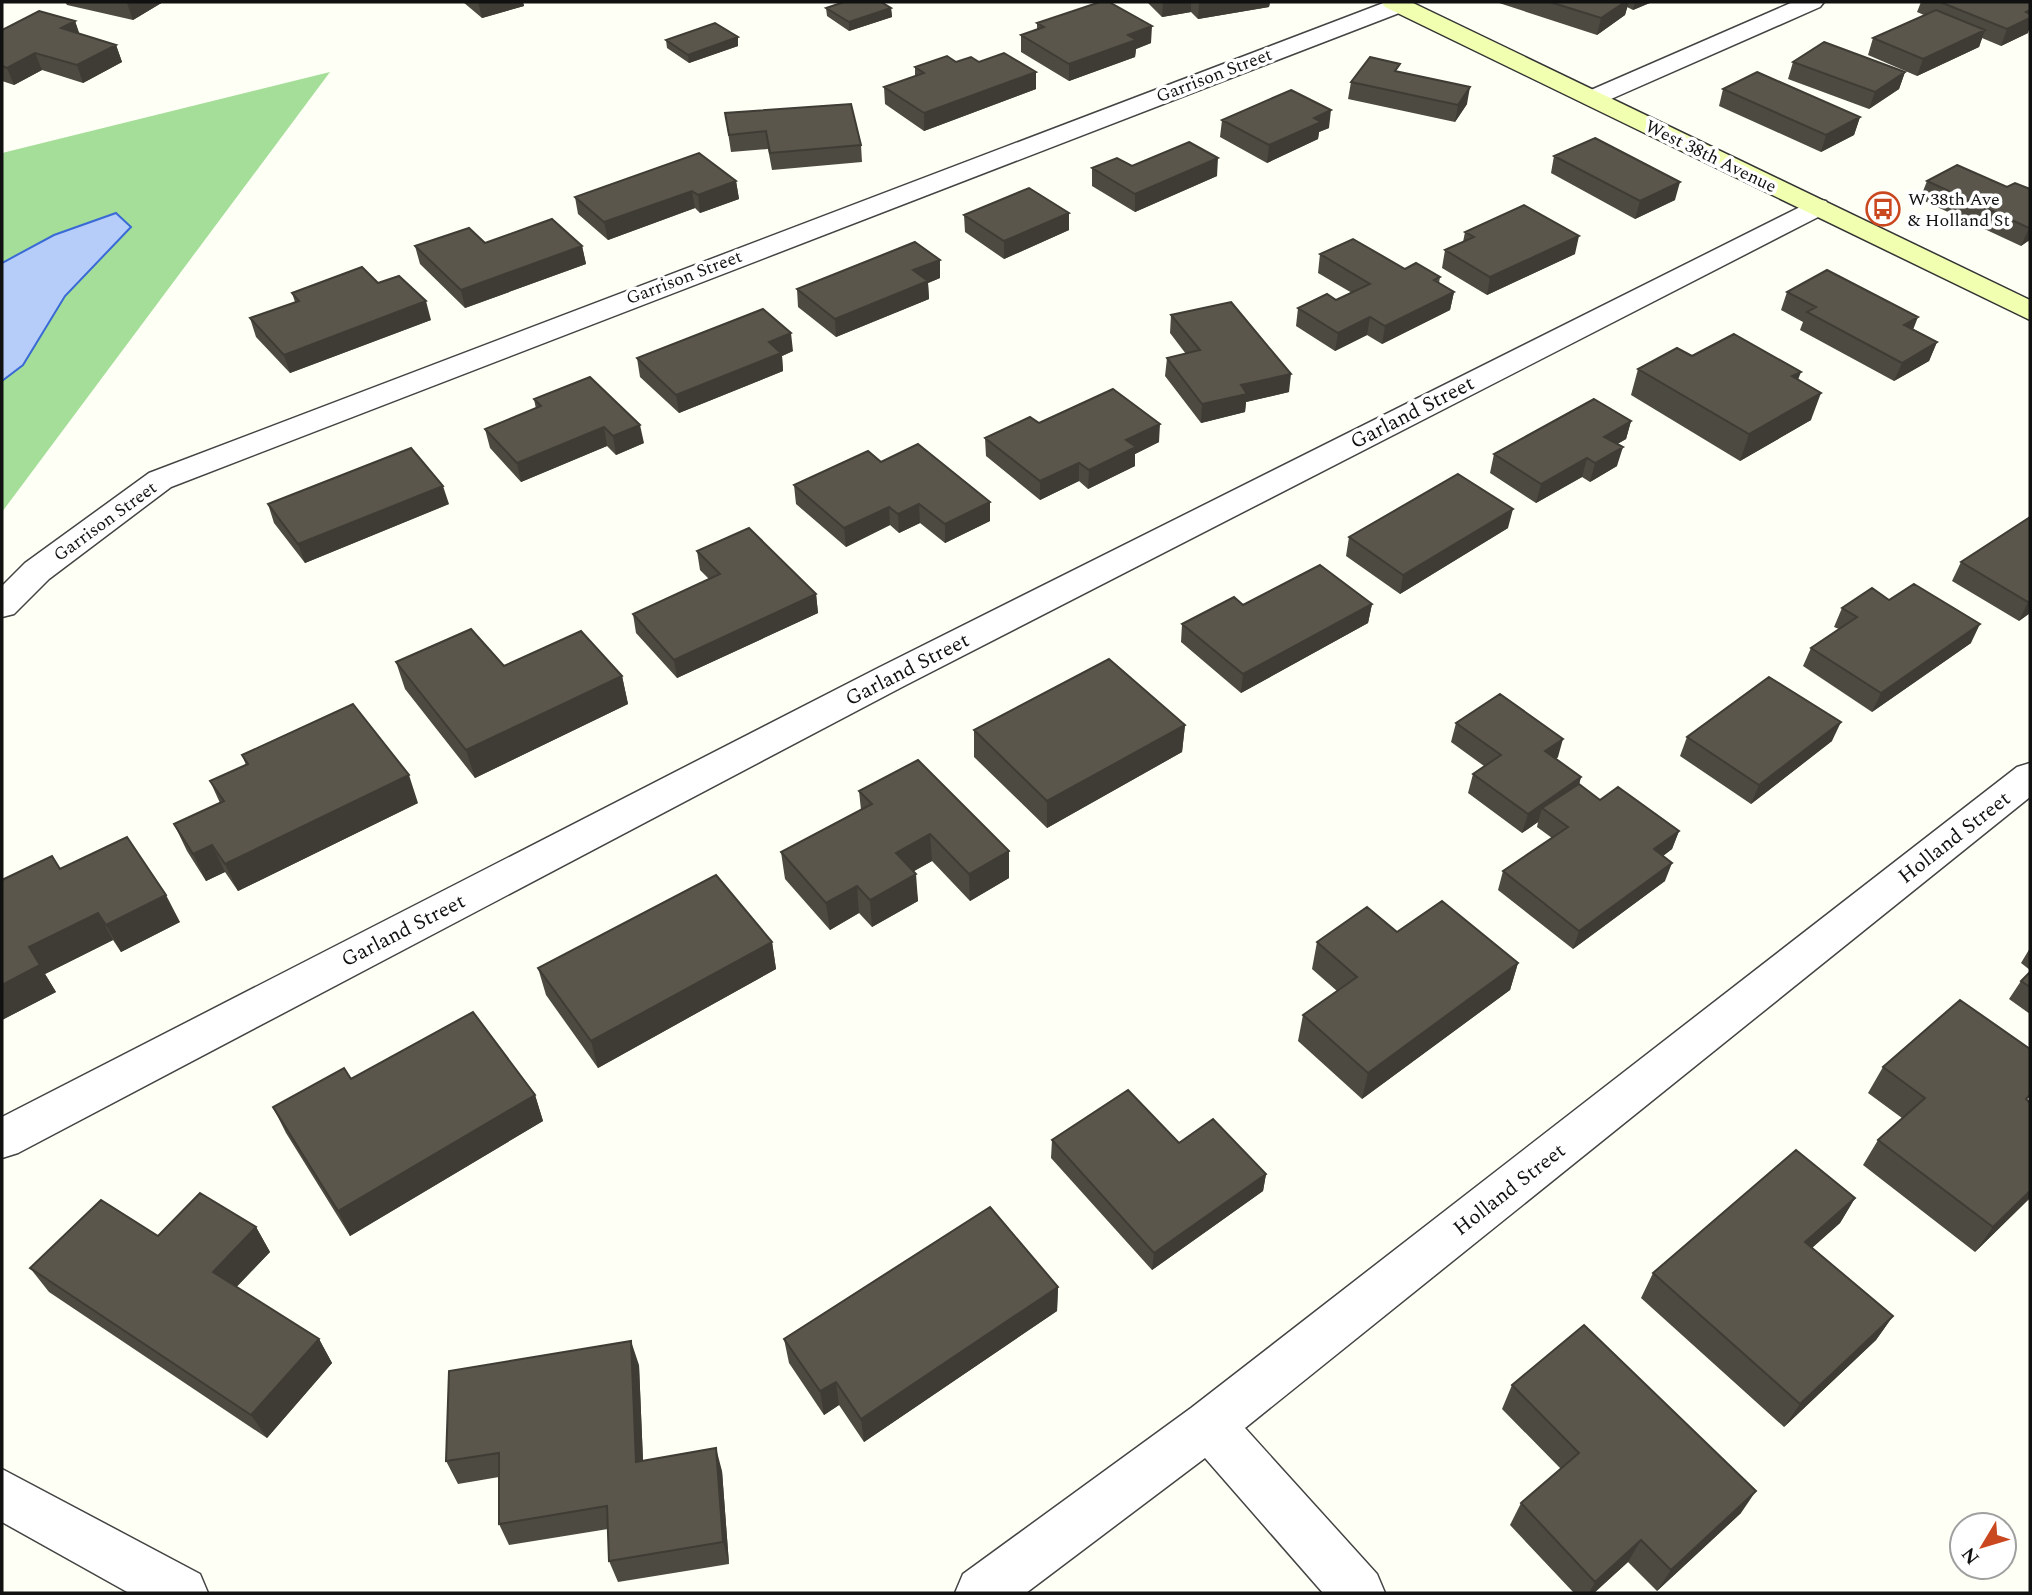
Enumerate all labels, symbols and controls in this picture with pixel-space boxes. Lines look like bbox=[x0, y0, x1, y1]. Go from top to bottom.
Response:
street label: Garrison Street bbox=[1152, 41, 1276, 110]
street label: West 38th Avenue bbox=[1640, 113, 1781, 200]
place label: W 38th Ave & Holland St bbox=[1908, 186, 2010, 234]
bus stop icon: W 38th Ave & Holland St bbox=[1864, 190, 1902, 228]
street label: Garrison Street bbox=[622, 243, 746, 312]
street label: Garland Street bbox=[1345, 368, 1480, 458]
street label: Garrison Street bbox=[48, 475, 163, 568]
street label: Garland Street bbox=[840, 625, 975, 715]
street label: Holland Street bbox=[1891, 784, 2018, 892]
street label: Garland Street bbox=[336, 886, 471, 976]
street label: Holland Street bbox=[1446, 1136, 1573, 1244]
north arrow bbox=[1948, 1511, 2018, 1581]
text: N bbox=[1955, 1541, 1987, 1571]

